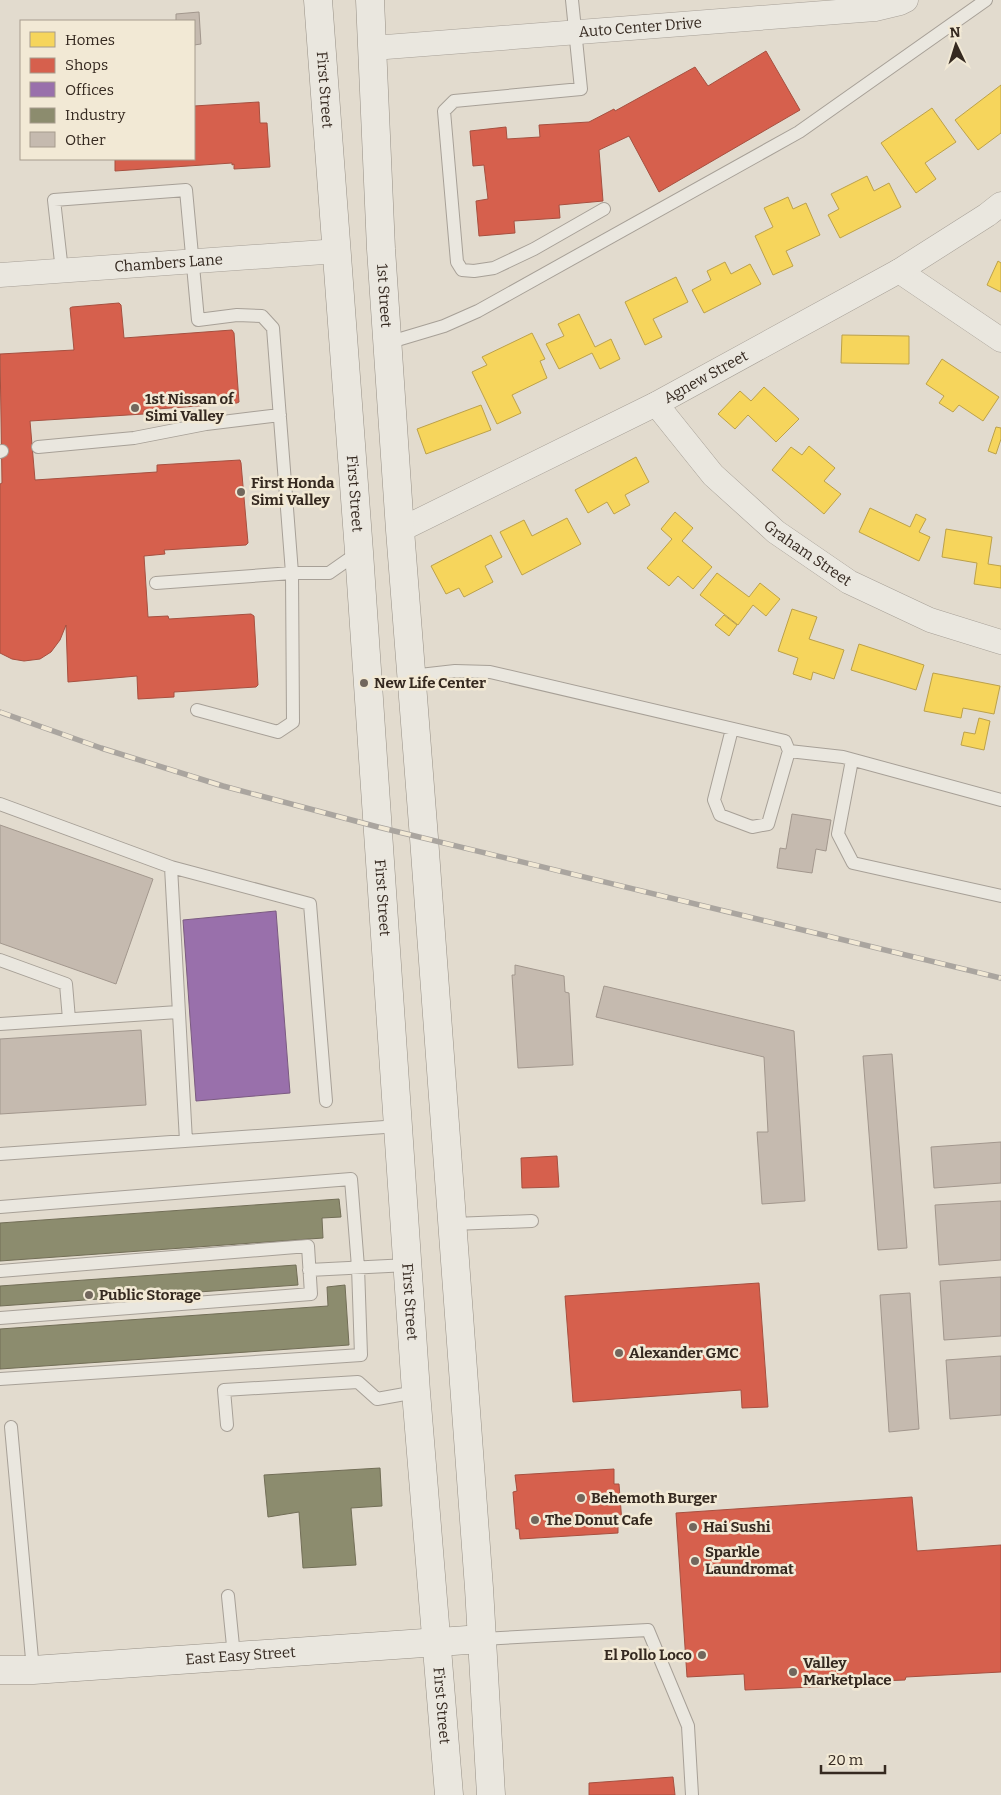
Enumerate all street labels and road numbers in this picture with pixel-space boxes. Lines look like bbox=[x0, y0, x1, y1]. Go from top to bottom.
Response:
street label: Auto Center Drive bbox=[578, 13, 702, 41]
street label: First Street bbox=[313, 51, 337, 129]
street label: Chambers Lane bbox=[114, 250, 223, 276]
street label: 1st Street bbox=[373, 263, 395, 329]
street label: Agnew Street bbox=[660, 346, 751, 407]
street label: First Street bbox=[343, 455, 367, 533]
street label: Graham Street bbox=[760, 516, 855, 590]
street label: First Street bbox=[371, 859, 394, 937]
street label: First Street bbox=[398, 1263, 422, 1341]
street label: East Easy Street bbox=[185, 1643, 297, 1668]
street label: First Street bbox=[430, 1666, 454, 1745]

